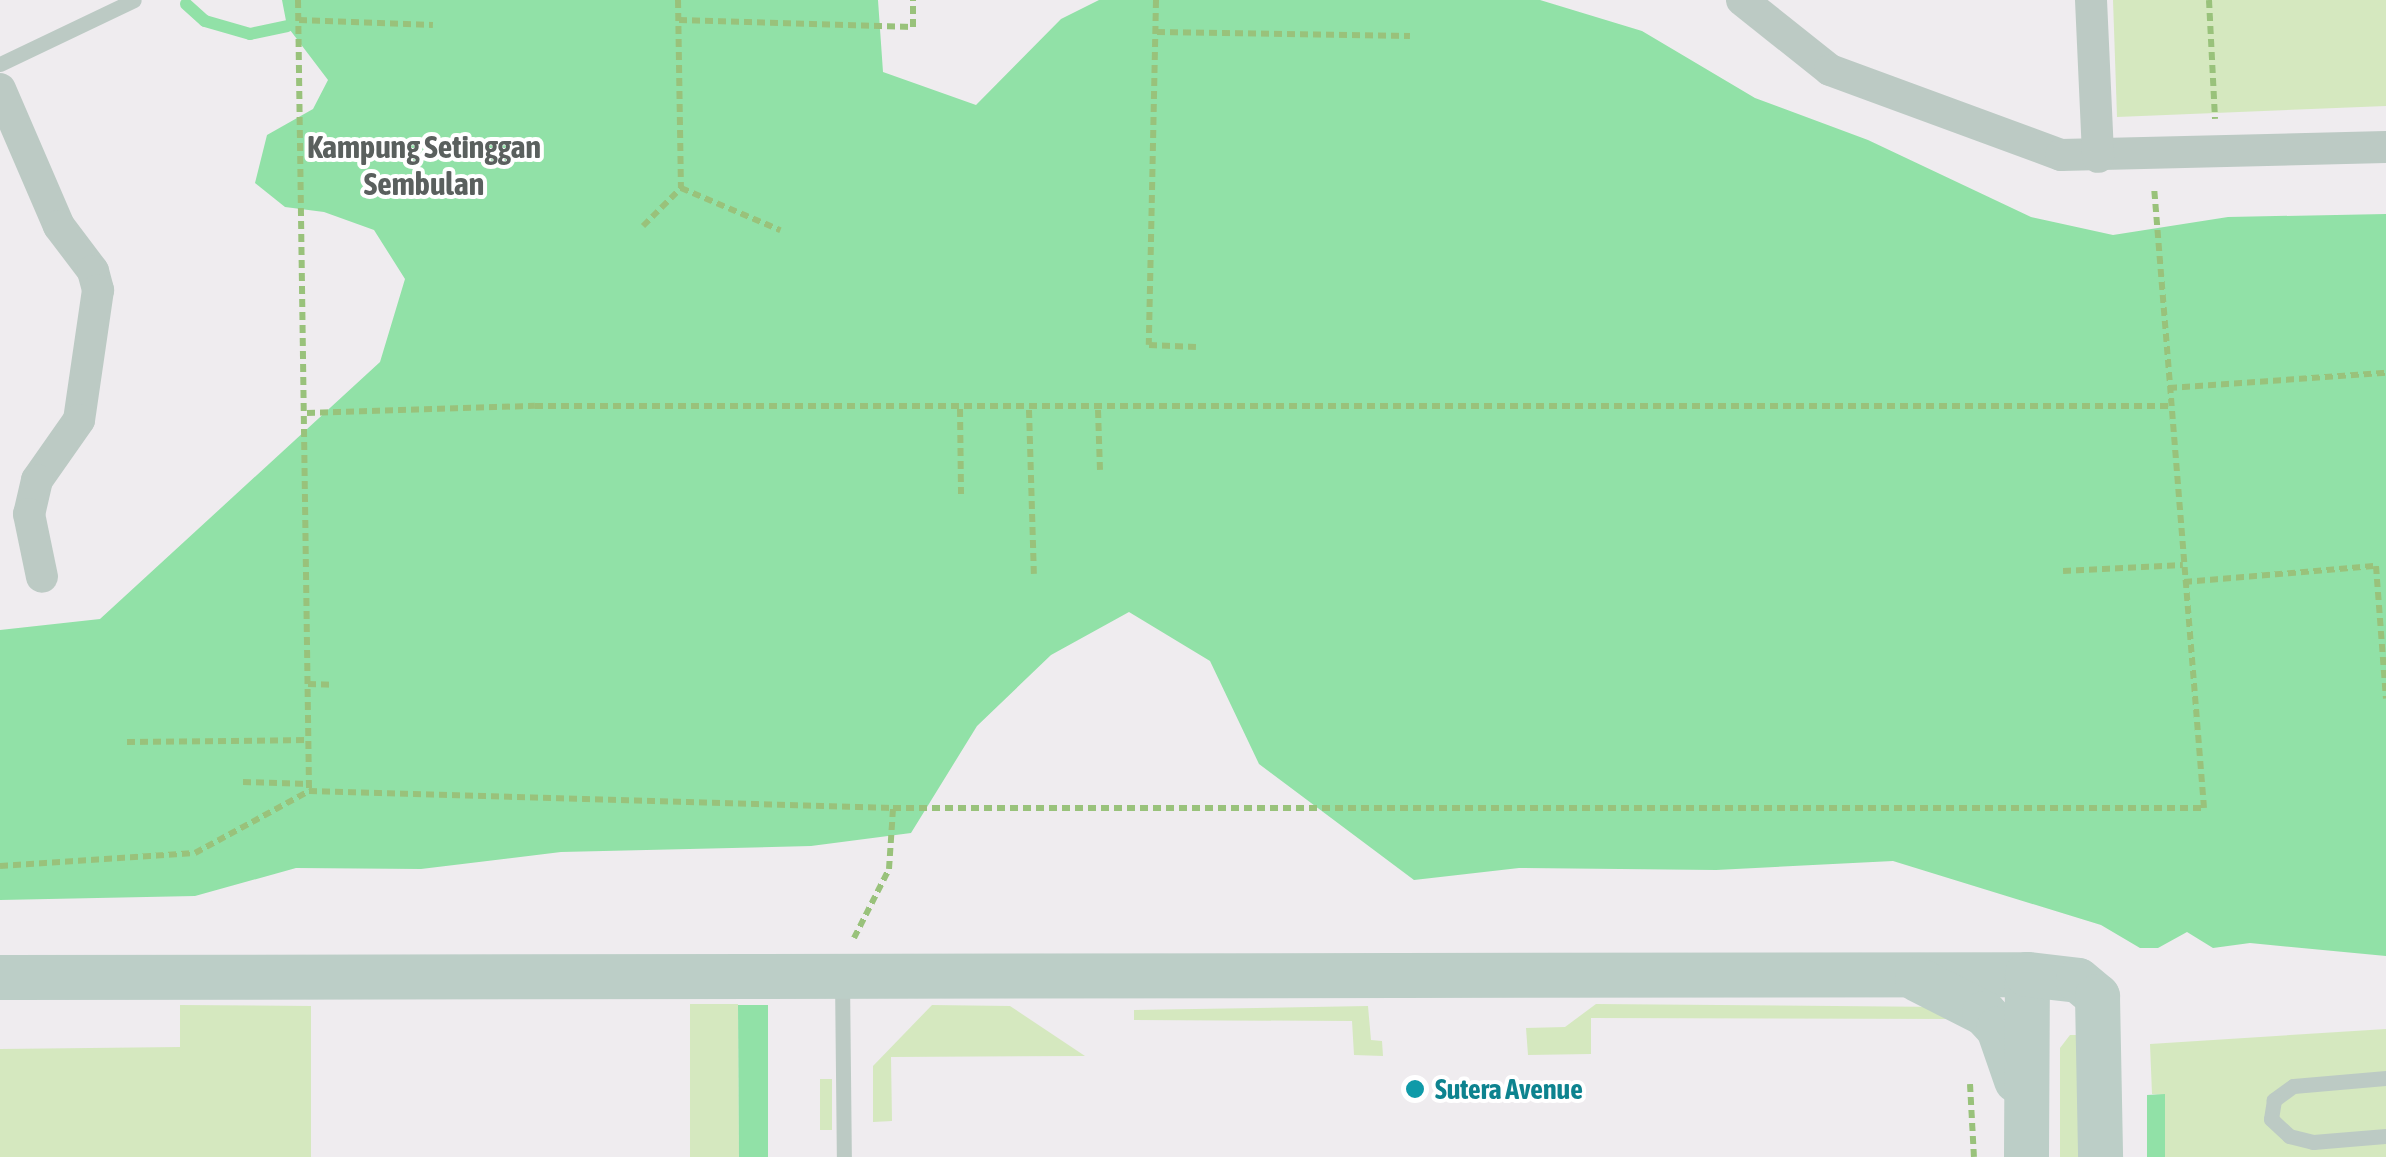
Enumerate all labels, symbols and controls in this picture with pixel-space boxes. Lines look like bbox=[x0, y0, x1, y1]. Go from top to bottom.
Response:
district label: Kampung Setinggan Sembulan bbox=[307, 129, 541, 204]
place label: Sutera Avenue bbox=[1435, 1072, 1583, 1106]
marker: Sutera Avenue bbox=[1404, 1078, 1426, 1100]

